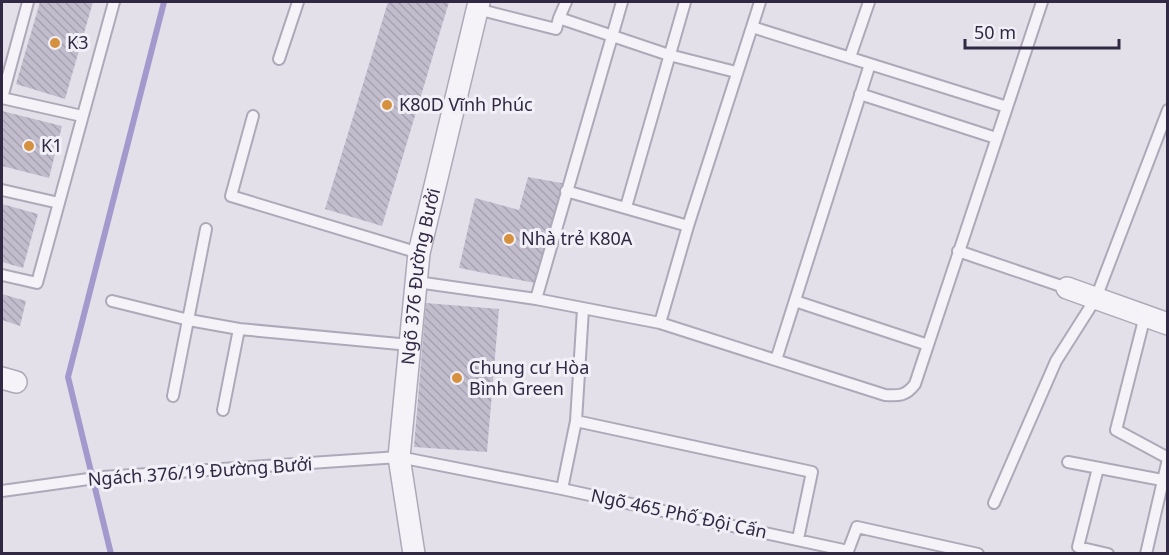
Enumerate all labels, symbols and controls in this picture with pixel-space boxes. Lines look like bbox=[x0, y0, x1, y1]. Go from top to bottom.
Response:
scale bar bbox=[965, 12, 1120, 50]
text: 50 m bbox=[974, 20, 1016, 44]
place label: K3 bbox=[67, 30, 88, 54]
marker: K3 bbox=[48, 36, 62, 50]
place label: K80D Vĩnh Phúc bbox=[399, 92, 533, 116]
marker: K80D Vĩnh Phúc bbox=[380, 98, 394, 112]
place label: K1 bbox=[41, 133, 62, 157]
marker: K1 bbox=[22, 139, 36, 153]
street label: Ngõ 376 Đường Bưởi bbox=[395, 186, 445, 366]
place label: Nhà trẻ K80A bbox=[521, 226, 633, 250]
marker: Nhà trẻ K80A bbox=[502, 232, 516, 246]
place label: Chung cư Hòa Bình Green bbox=[469, 355, 589, 400]
marker: Chung cư Hòa Bình Green bbox=[450, 371, 464, 385]
street label: Ngách 376/19 Đường Bưởi bbox=[87, 451, 313, 491]
street label: Ngõ 465 Phố Đội Cấn bbox=[589, 483, 769, 543]

